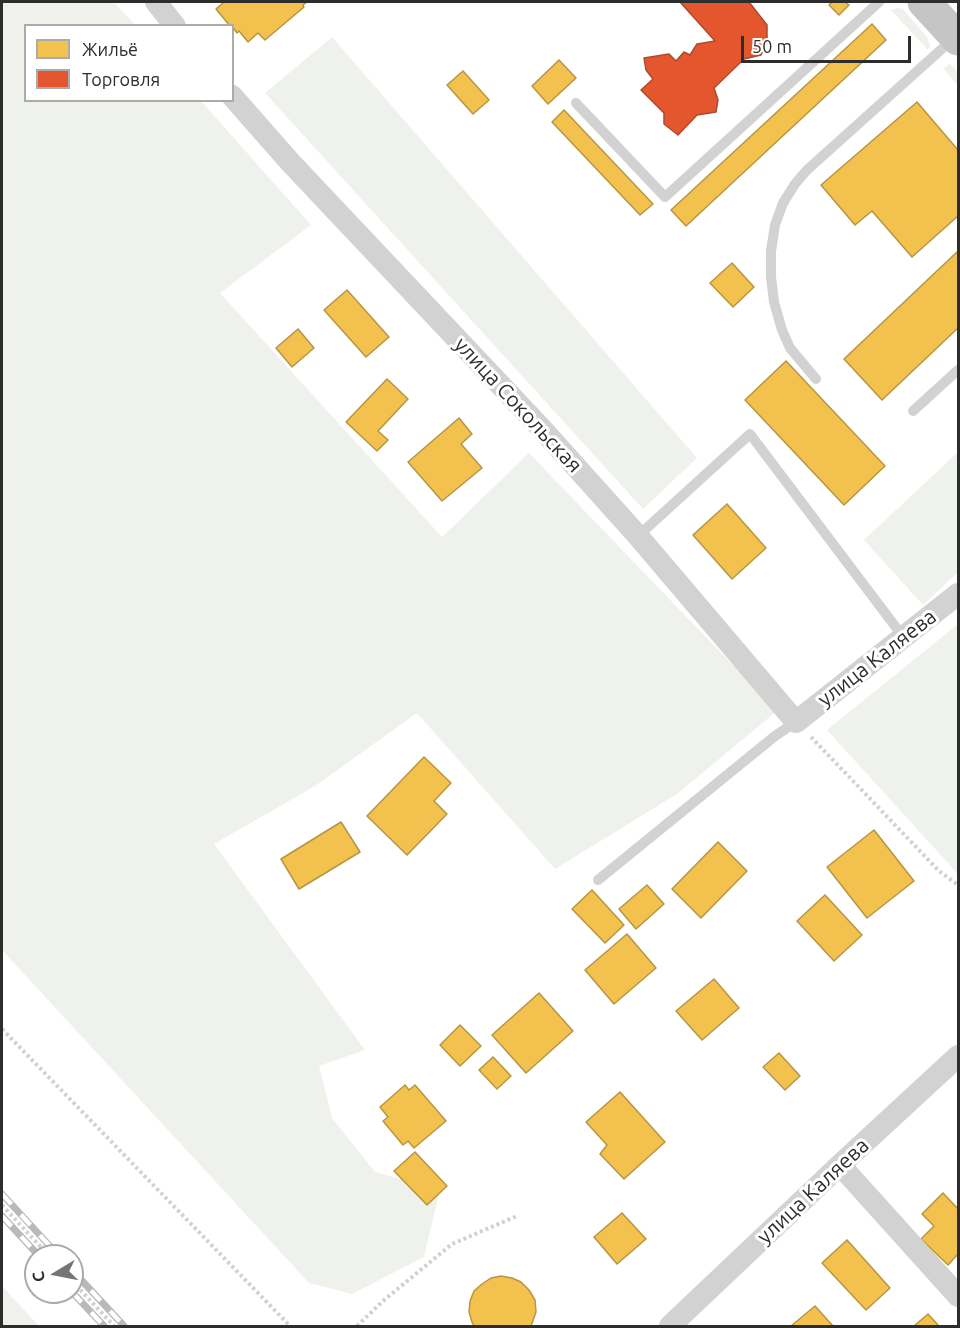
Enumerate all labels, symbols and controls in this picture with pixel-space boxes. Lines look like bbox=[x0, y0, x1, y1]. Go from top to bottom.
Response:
legend bbox=[24, 24, 234, 102]
scale bar bbox=[744, 24, 914, 62]
text: 50 m bbox=[752, 36, 792, 56]
text: Жильё bbox=[82, 39, 138, 59]
text: Торговля bbox=[82, 69, 160, 89]
street label: улица Сокольская bbox=[449, 332, 587, 478]
street label: улица Каляева bbox=[813, 604, 941, 712]
street label: улица Каляева bbox=[752, 1133, 874, 1249]
north arrow bbox=[24, 1244, 84, 1304]
text: С bbox=[28, 1270, 48, 1283]

